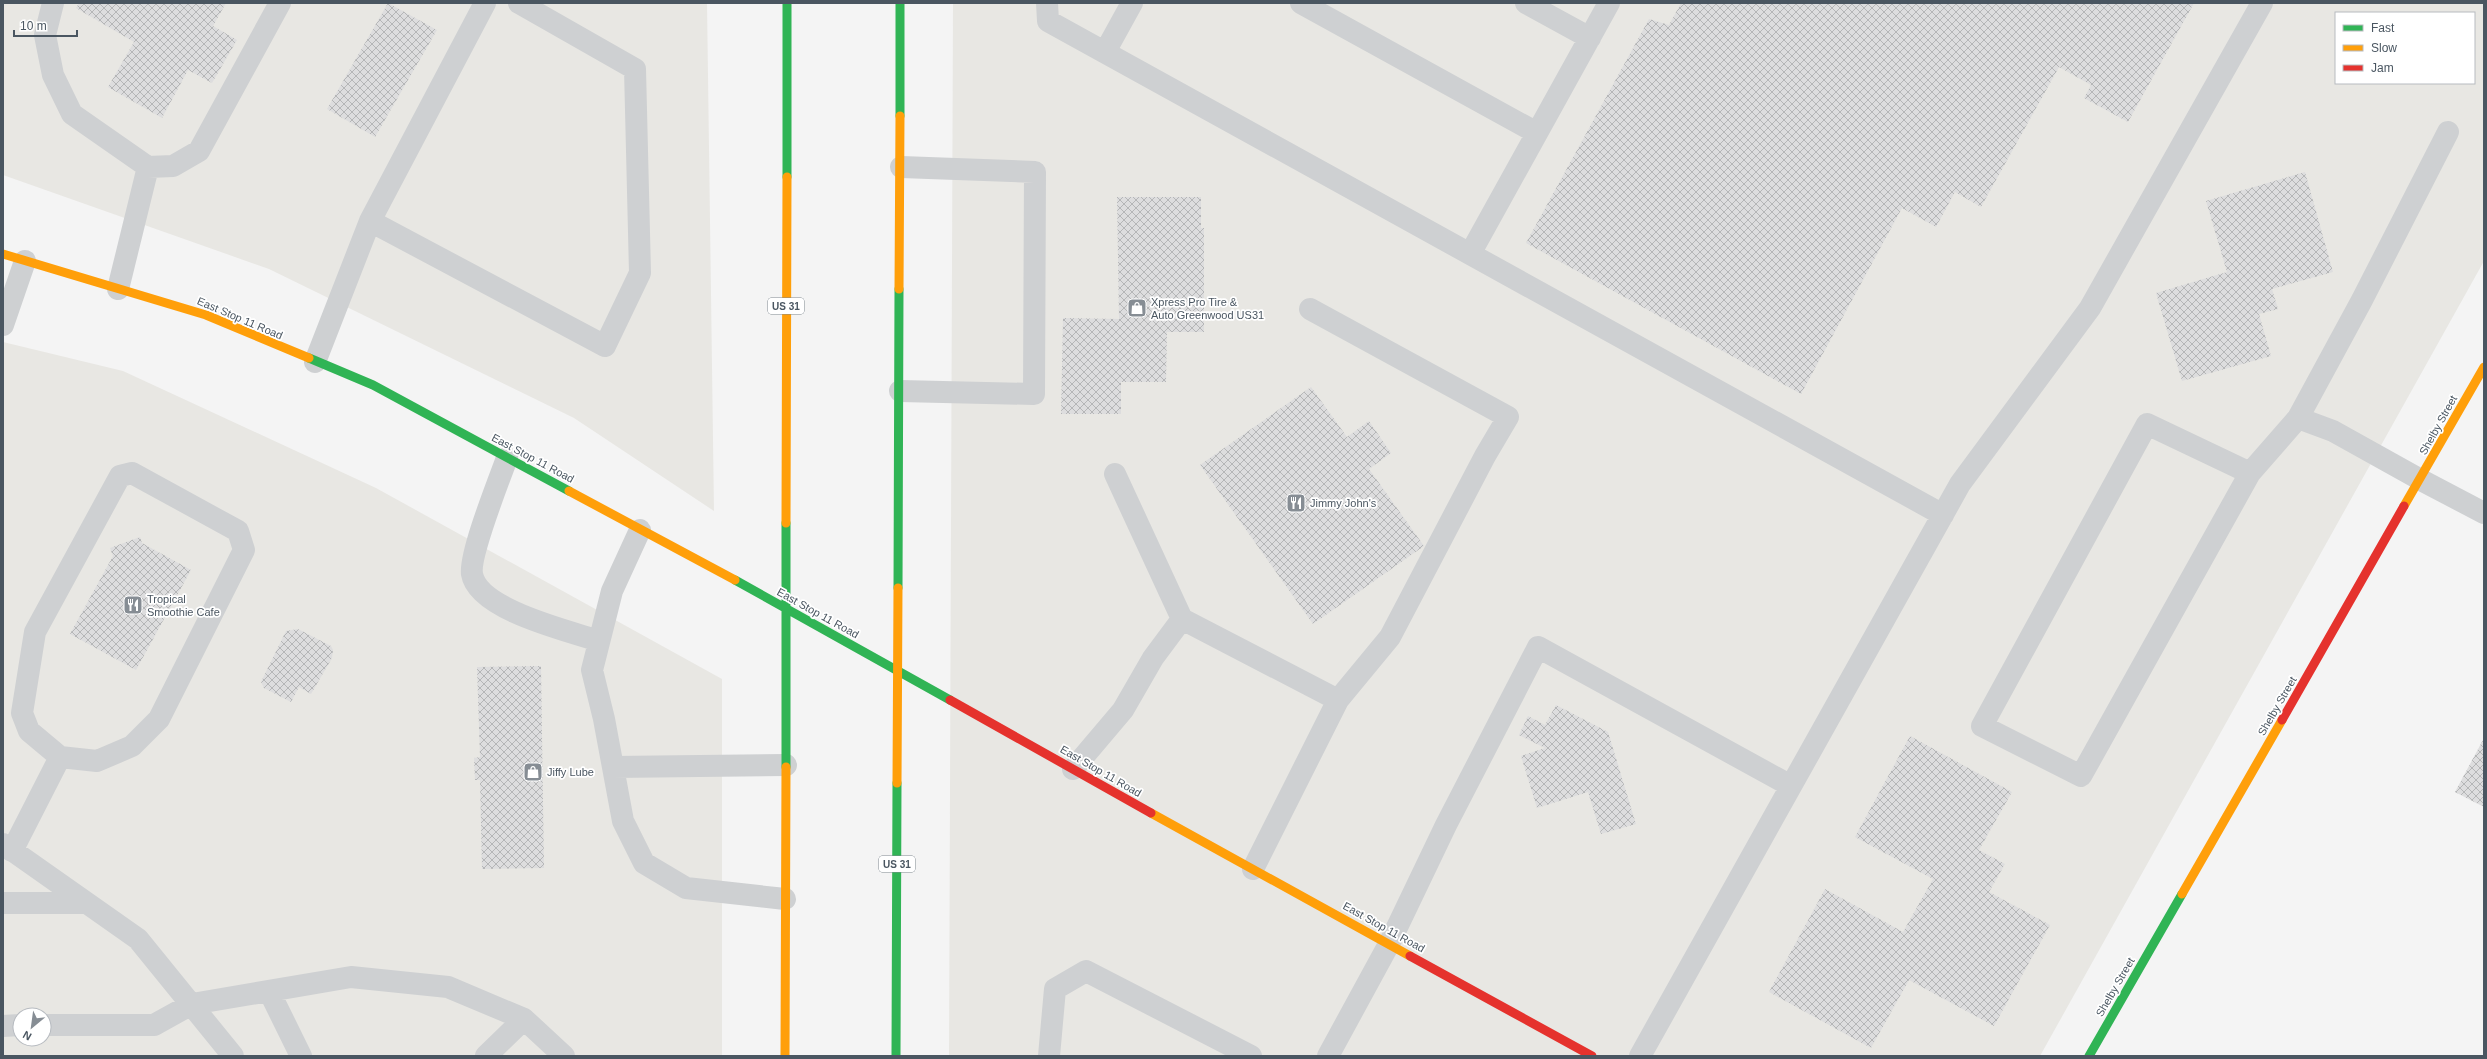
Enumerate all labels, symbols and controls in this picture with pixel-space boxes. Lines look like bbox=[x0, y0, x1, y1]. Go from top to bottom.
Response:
scale bar bbox=[14, 12, 77, 38]
legend bbox=[2335, 12, 2475, 84]
text: 10 m bbox=[20, 19, 47, 33]
text: Fast bbox=[2371, 21, 2395, 35]
text: Slow bbox=[2371, 41, 2397, 55]
text: Jam bbox=[2371, 61, 2394, 75]
street label: East Stop 11 Road bbox=[196, 295, 284, 341]
place label: Xpress Pro Tire & Auto Greenwood US31 bbox=[1151, 296, 1264, 321]
shop icon: Xpress Pro Tire & Auto Greenwood US31 bbox=[1126, 297, 1148, 319]
road number: US 31 bbox=[768, 298, 804, 314]
street label: Shelby Street bbox=[2417, 393, 2459, 457]
street label: East Stop 11 Road bbox=[490, 431, 576, 485]
restaurant icon: Jimmy John's bbox=[1285, 492, 1307, 514]
place label: Jimmy John's bbox=[1310, 497, 1377, 509]
street label: East Stop 11 Road bbox=[775, 586, 861, 640]
place label: Tropical Smoothie Cafe bbox=[147, 593, 220, 618]
restaurant icon: Tropical Smoothie Cafe bbox=[122, 594, 144, 616]
street label: Shelby Street bbox=[2255, 674, 2299, 738]
street label: East Stop 11 Road bbox=[1058, 743, 1144, 799]
shop icon: Jiffy Lube bbox=[522, 761, 544, 783]
place label: Jiffy Lube bbox=[547, 766, 594, 778]
road number: US 31 bbox=[879, 856, 915, 872]
street label: East Stop 11 Road bbox=[1341, 900, 1427, 954]
street label: Shelby Street bbox=[2093, 955, 2137, 1019]
north arrow bbox=[12, 1007, 52, 1047]
text: N bbox=[21, 1029, 34, 1043]

